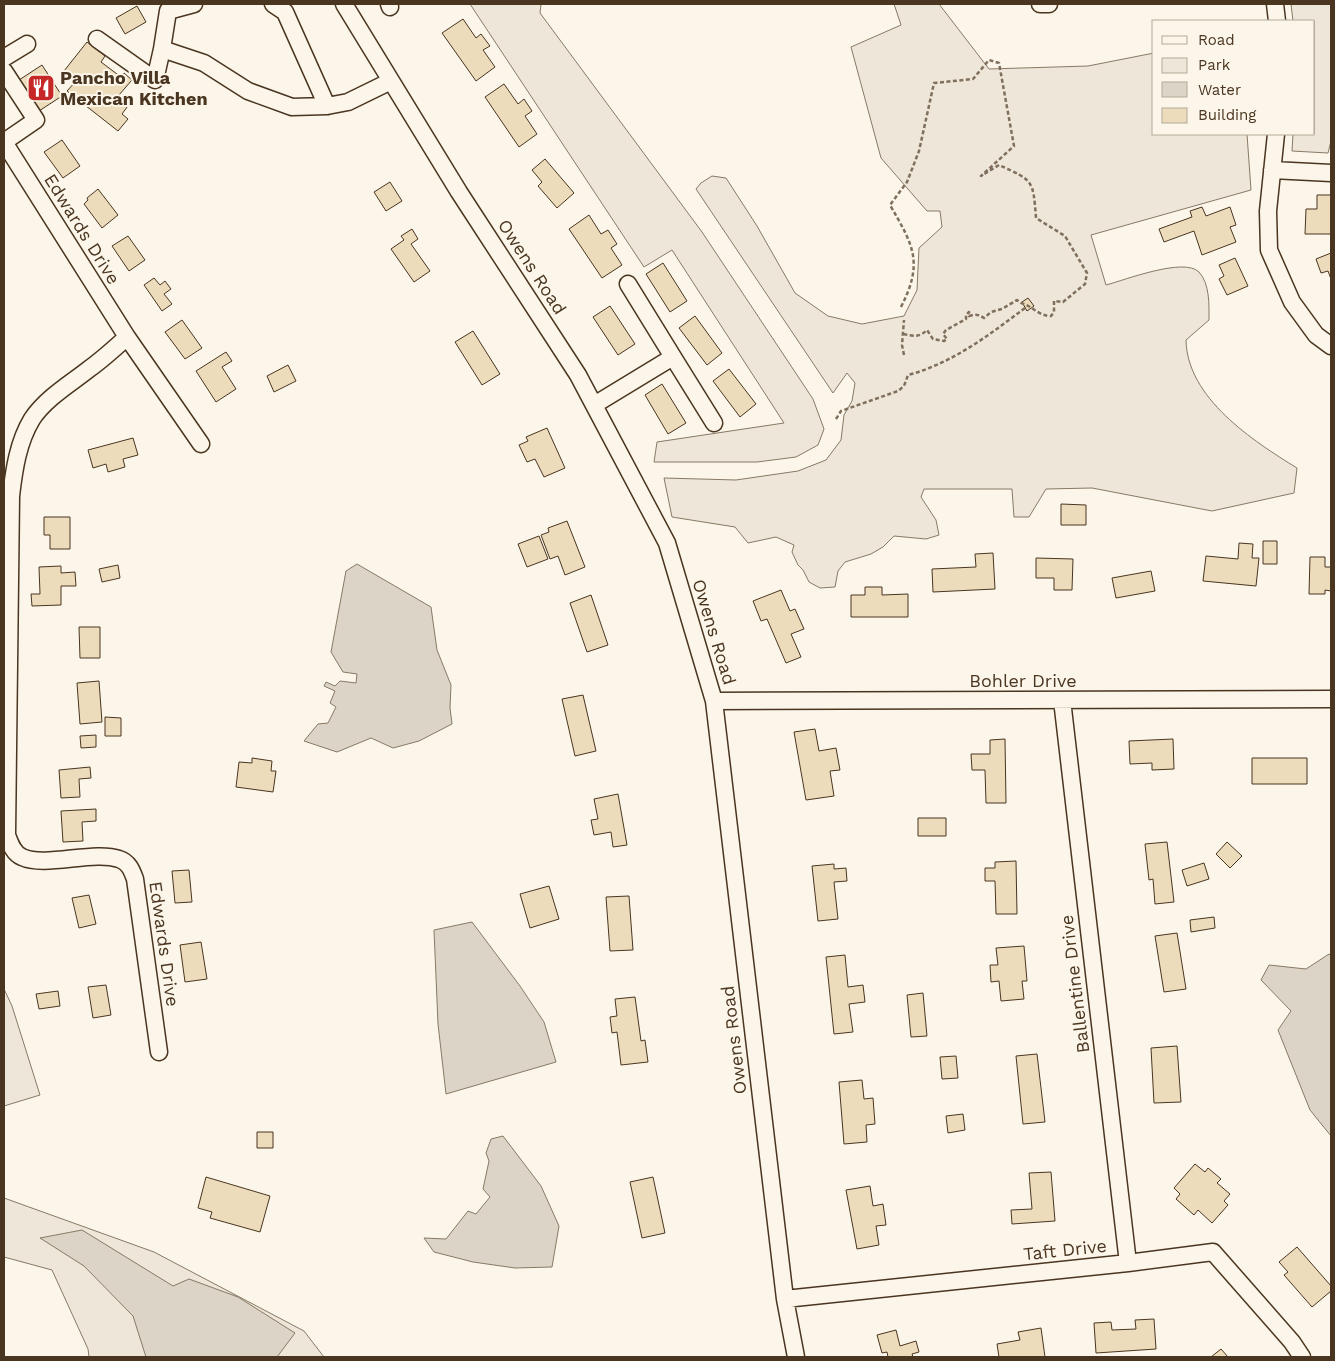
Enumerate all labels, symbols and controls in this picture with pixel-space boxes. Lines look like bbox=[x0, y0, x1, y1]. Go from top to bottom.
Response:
legend bbox=[1152, 20, 1315, 135]
text: Road bbox=[1198, 31, 1235, 49]
text: Park bbox=[1198, 56, 1231, 74]
place label: Pancho Villa Mexican Kitchen bbox=[60, 67, 208, 109]
restaurant icon: Pancho Villa Mexican Kitchen bbox=[26, 73, 56, 103]
text: Water bbox=[1198, 81, 1241, 99]
text: Building bbox=[1198, 106, 1256, 124]
street label: Edwards Drive bbox=[40, 170, 125, 288]
street label: Owens Road bbox=[494, 215, 571, 318]
street label: Owens Road bbox=[688, 577, 740, 687]
street label: Bohler Drive bbox=[969, 670, 1077, 691]
street label: Edwards Drive bbox=[145, 880, 184, 1008]
street label: Ballentine Drive bbox=[1056, 914, 1093, 1054]
street label: Owens Road bbox=[716, 985, 751, 1096]
street label: Taft Drive bbox=[1022, 1235, 1108, 1264]

